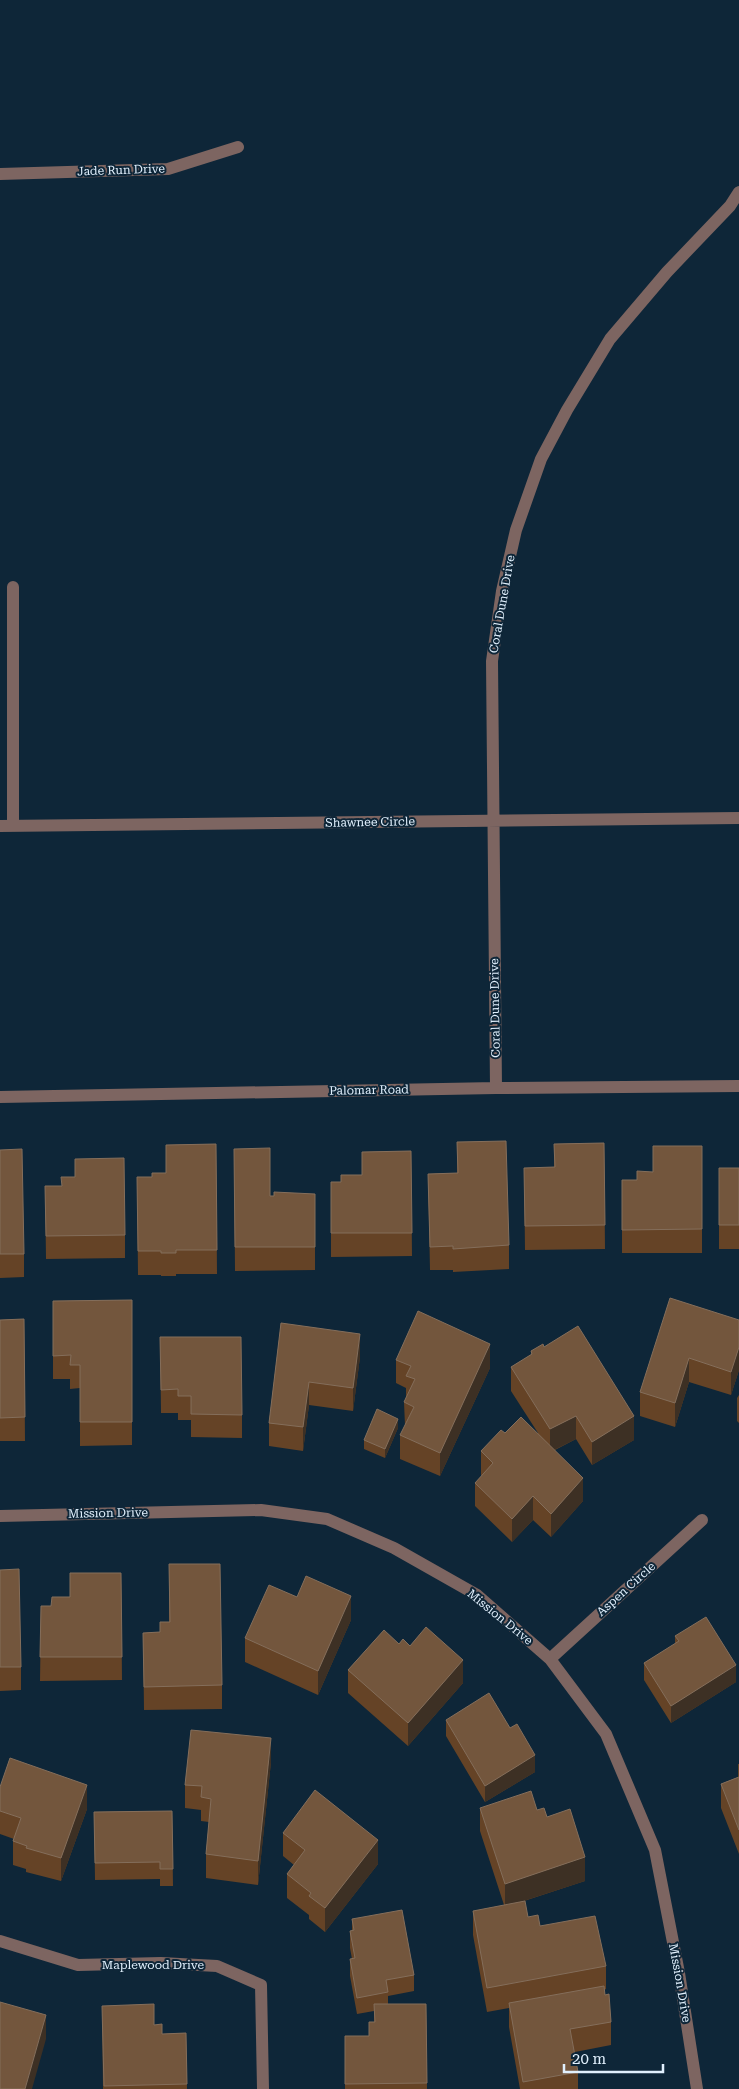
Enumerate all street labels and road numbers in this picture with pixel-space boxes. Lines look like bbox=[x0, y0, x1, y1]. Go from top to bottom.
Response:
street label: Jade Run Drive bbox=[77, 161, 166, 179]
street label: Coral Dune Drive bbox=[486, 553, 518, 654]
street label: Shawnee Circle bbox=[325, 814, 415, 830]
street label: Coral Dune Drive bbox=[487, 958, 503, 1058]
street label: Palomar Road bbox=[329, 1082, 409, 1098]
street label: Mission Drive bbox=[68, 1505, 149, 1521]
street label: Aspen Circle bbox=[594, 1559, 658, 1619]
street label: Mission Drive bbox=[465, 1586, 536, 1648]
street label: Mission Drive bbox=[666, 1942, 694, 2024]
street label: Maplewood Drive bbox=[102, 1958, 205, 1972]

